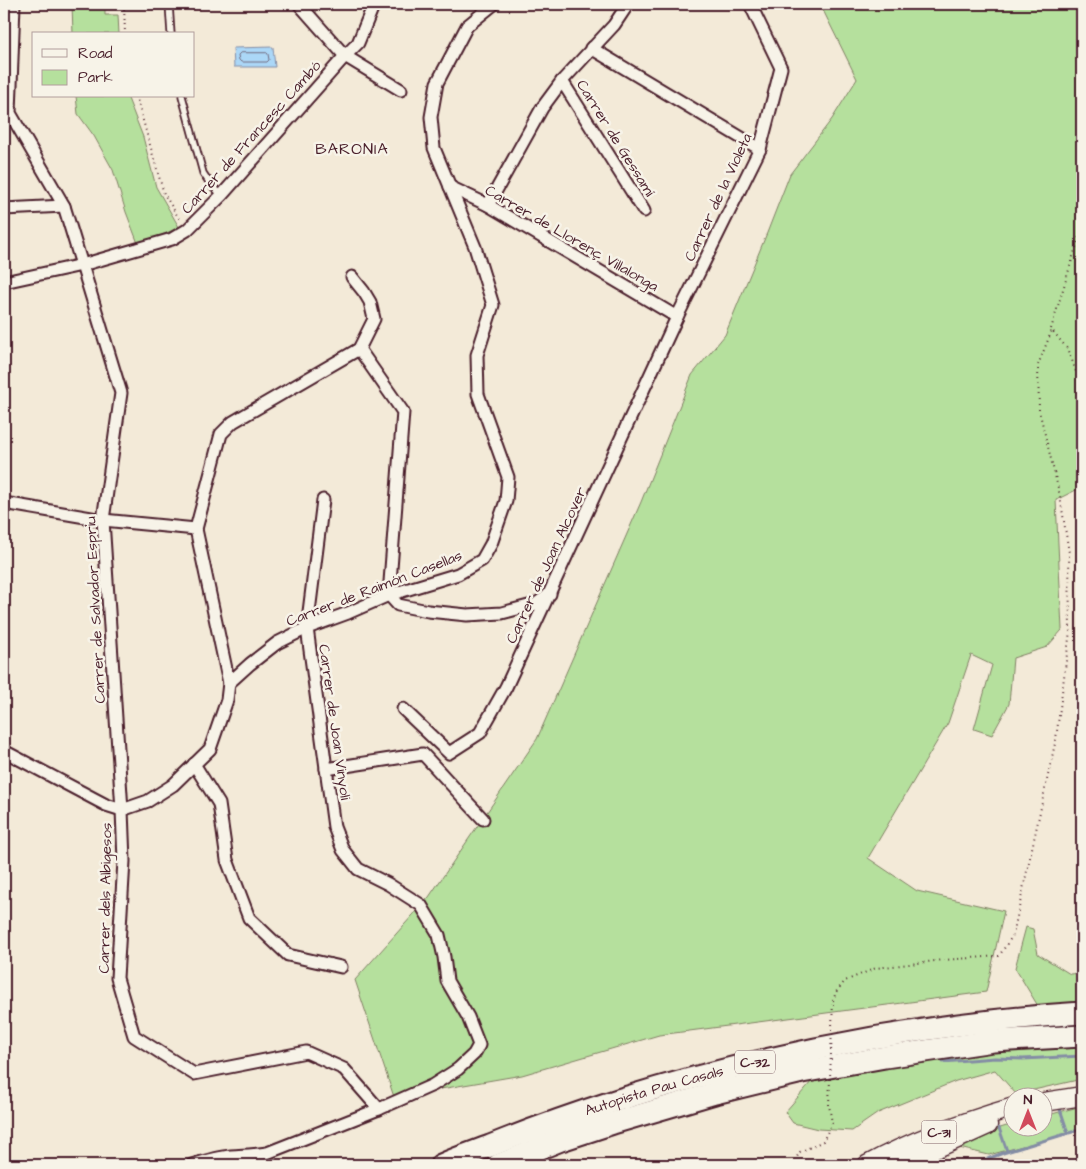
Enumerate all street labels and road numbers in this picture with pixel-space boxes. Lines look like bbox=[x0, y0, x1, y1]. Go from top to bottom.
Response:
street label: Carrer de Francesc Cambó bbox=[177, 55, 327, 219]
street label: Carrer de Gessamí bbox=[571, 76, 660, 201]
street label: Carrer de la Violeta bbox=[680, 129, 758, 265]
street label: Carrer de Llorenç Villalonga bbox=[481, 180, 663, 298]
street label: Carrer de Joan Alcover bbox=[501, 483, 592, 647]
street label: Carrer de Salvador Espriu bbox=[80, 515, 111, 704]
street label: Carrer de Raimón Casellas bbox=[283, 545, 466, 632]
street label: Carrer de Joan Vinyoli bbox=[312, 643, 356, 802]
street label: Carrer dels Albigesos bbox=[94, 822, 118, 974]
road number: C-32 bbox=[735, 1050, 775, 1074]
street label: Autopista Pau Casals bbox=[582, 1060, 726, 1121]
road number: C-31 bbox=[922, 1120, 956, 1144]

